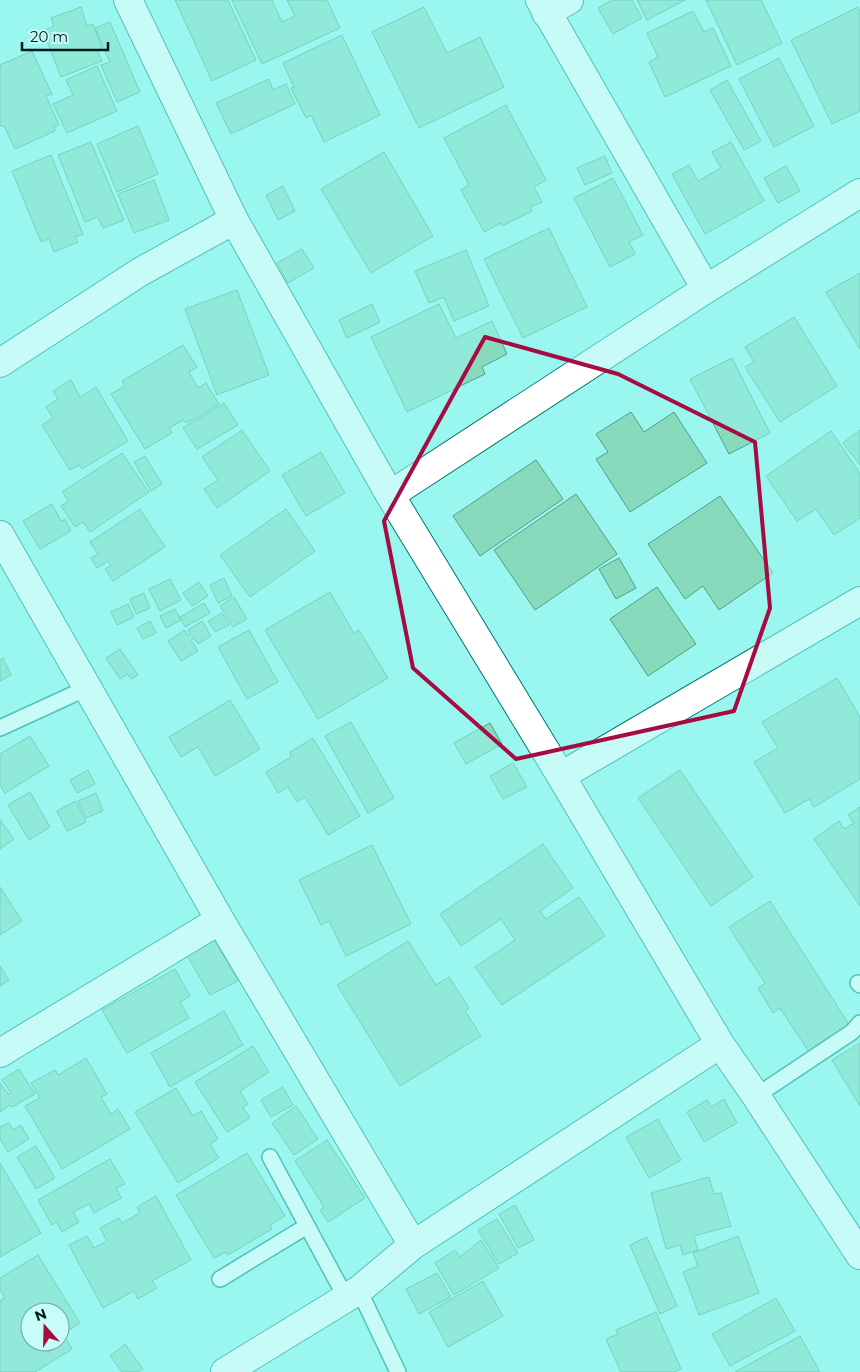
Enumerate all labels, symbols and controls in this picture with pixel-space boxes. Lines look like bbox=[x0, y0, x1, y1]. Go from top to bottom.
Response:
scale bar bbox=[22, 20, 109, 52]
text: 20 m bbox=[30, 27, 68, 46]
north arrow bbox=[20, 1302, 70, 1352]
text: N bbox=[32, 1304, 49, 1325]

